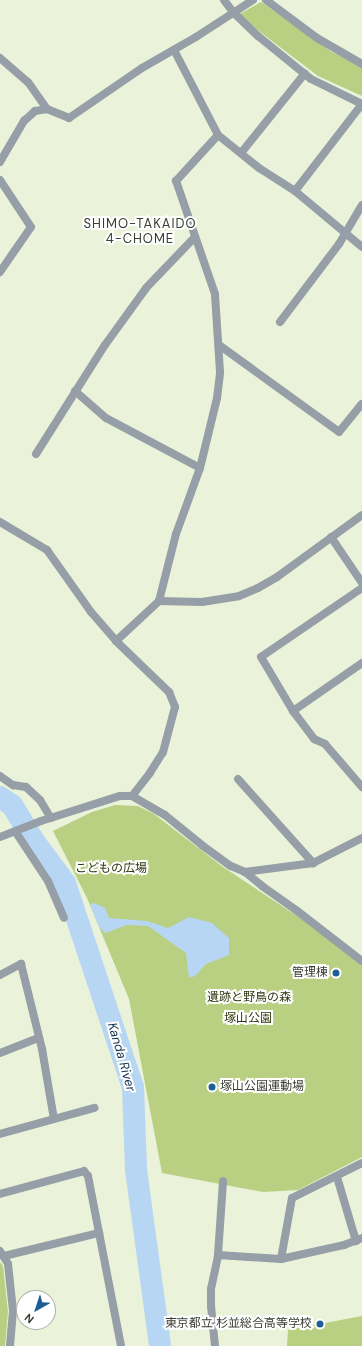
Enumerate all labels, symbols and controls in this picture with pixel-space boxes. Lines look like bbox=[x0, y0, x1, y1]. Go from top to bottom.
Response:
district label: SHIMO-TAKAIDO 4-CHOME bbox=[84, 217, 196, 248]
park label: こどもの広場 bbox=[75, 862, 147, 876]
place label: 管理棟 bbox=[292, 966, 328, 980]
marker: 管理棟 bbox=[331, 968, 341, 978]
park label: 遺跡と野鳥の森 bbox=[207, 991, 291, 1005]
park label: 塚山公園 bbox=[224, 1012, 272, 1026]
water label: Kanda River bbox=[104, 1021, 138, 1093]
place label: 塚山公園運動場 bbox=[220, 1080, 304, 1094]
marker: 塚山公園運動場 bbox=[207, 1082, 217, 1092]
north arrow bbox=[16, 1290, 56, 1330]
text: N bbox=[22, 1311, 37, 1327]
place label: 東京都立 杉並総合高等学校 bbox=[165, 1317, 312, 1331]
marker: 東京都立 杉並総合高等学校 bbox=[315, 1319, 325, 1329]

